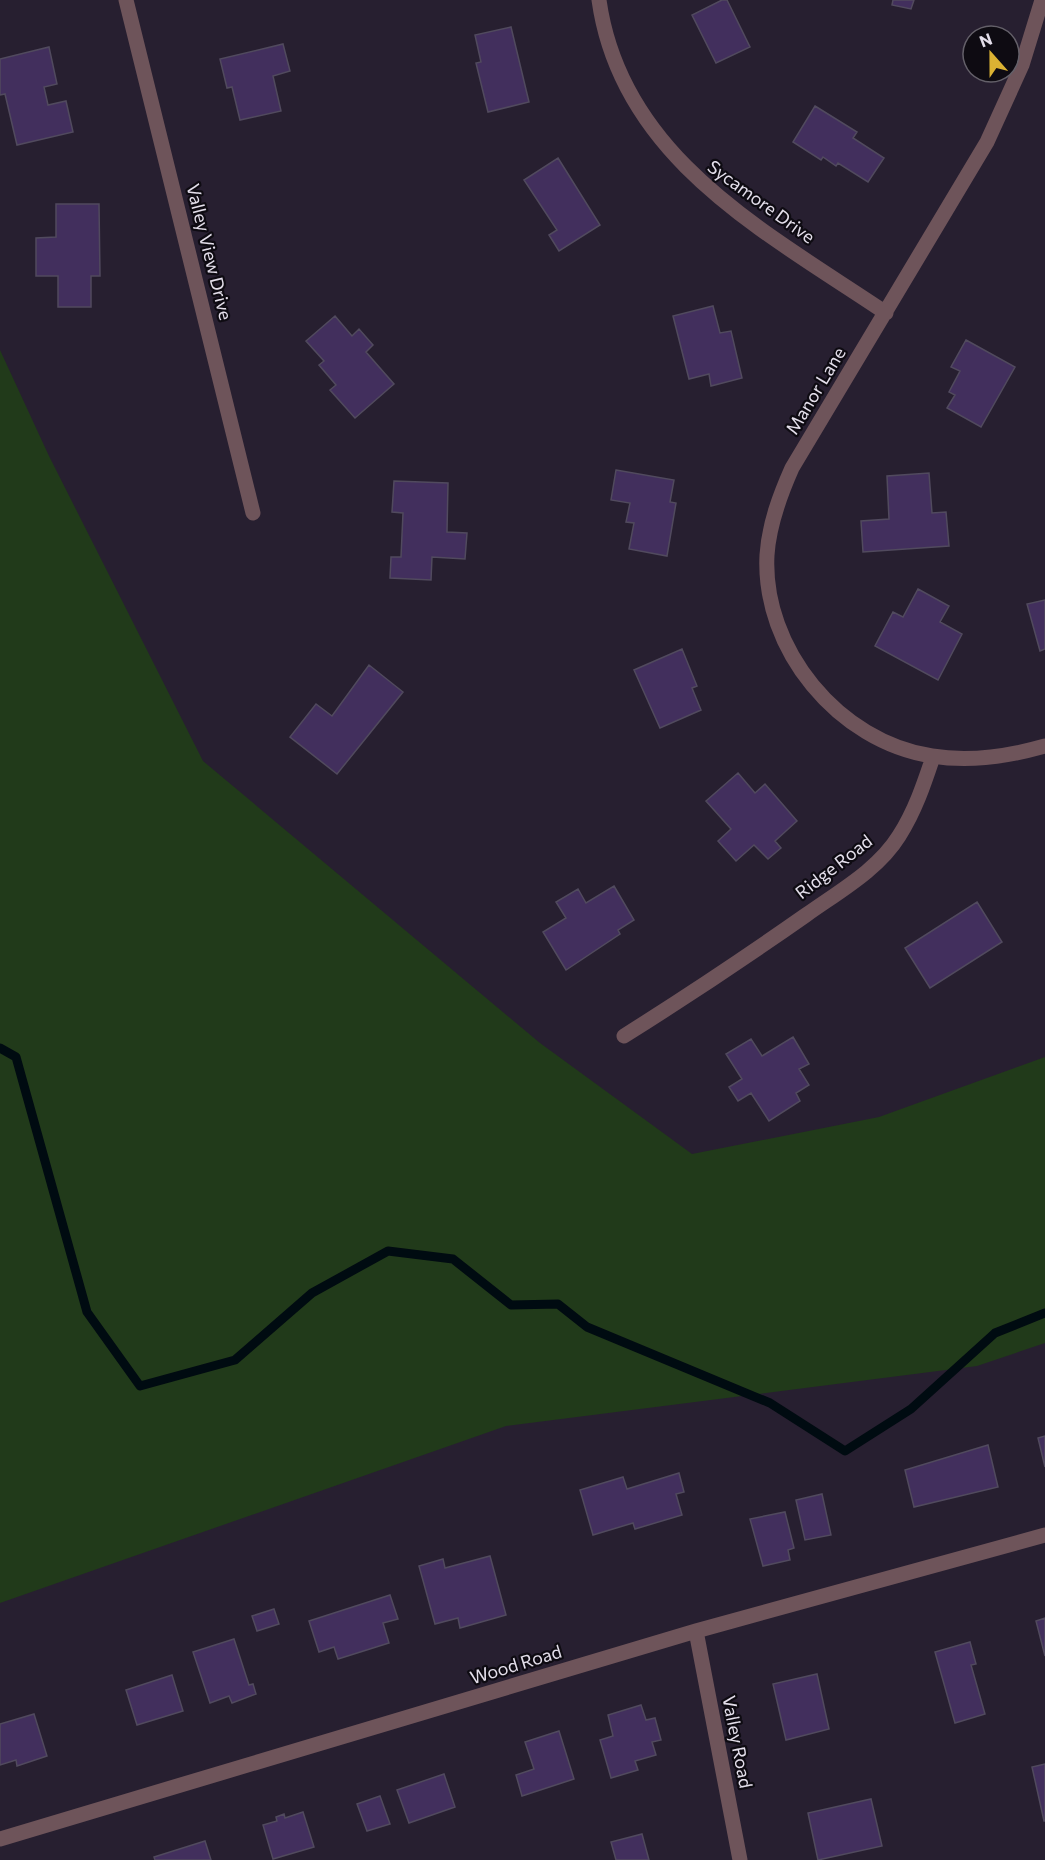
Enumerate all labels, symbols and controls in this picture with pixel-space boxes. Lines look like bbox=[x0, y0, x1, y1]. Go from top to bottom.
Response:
north arrow bbox=[961, 24, 1021, 84]
text: N bbox=[976, 29, 994, 51]
street label: Sycamore Drive bbox=[704, 155, 820, 247]
street label: Valley View Drive bbox=[182, 181, 238, 322]
street label: Manor Lane bbox=[781, 343, 850, 438]
street label: Ridge Road bbox=[791, 829, 876, 903]
street label: Wood Road bbox=[467, 1640, 564, 1688]
street label: Valley Road bbox=[718, 1694, 758, 1790]

